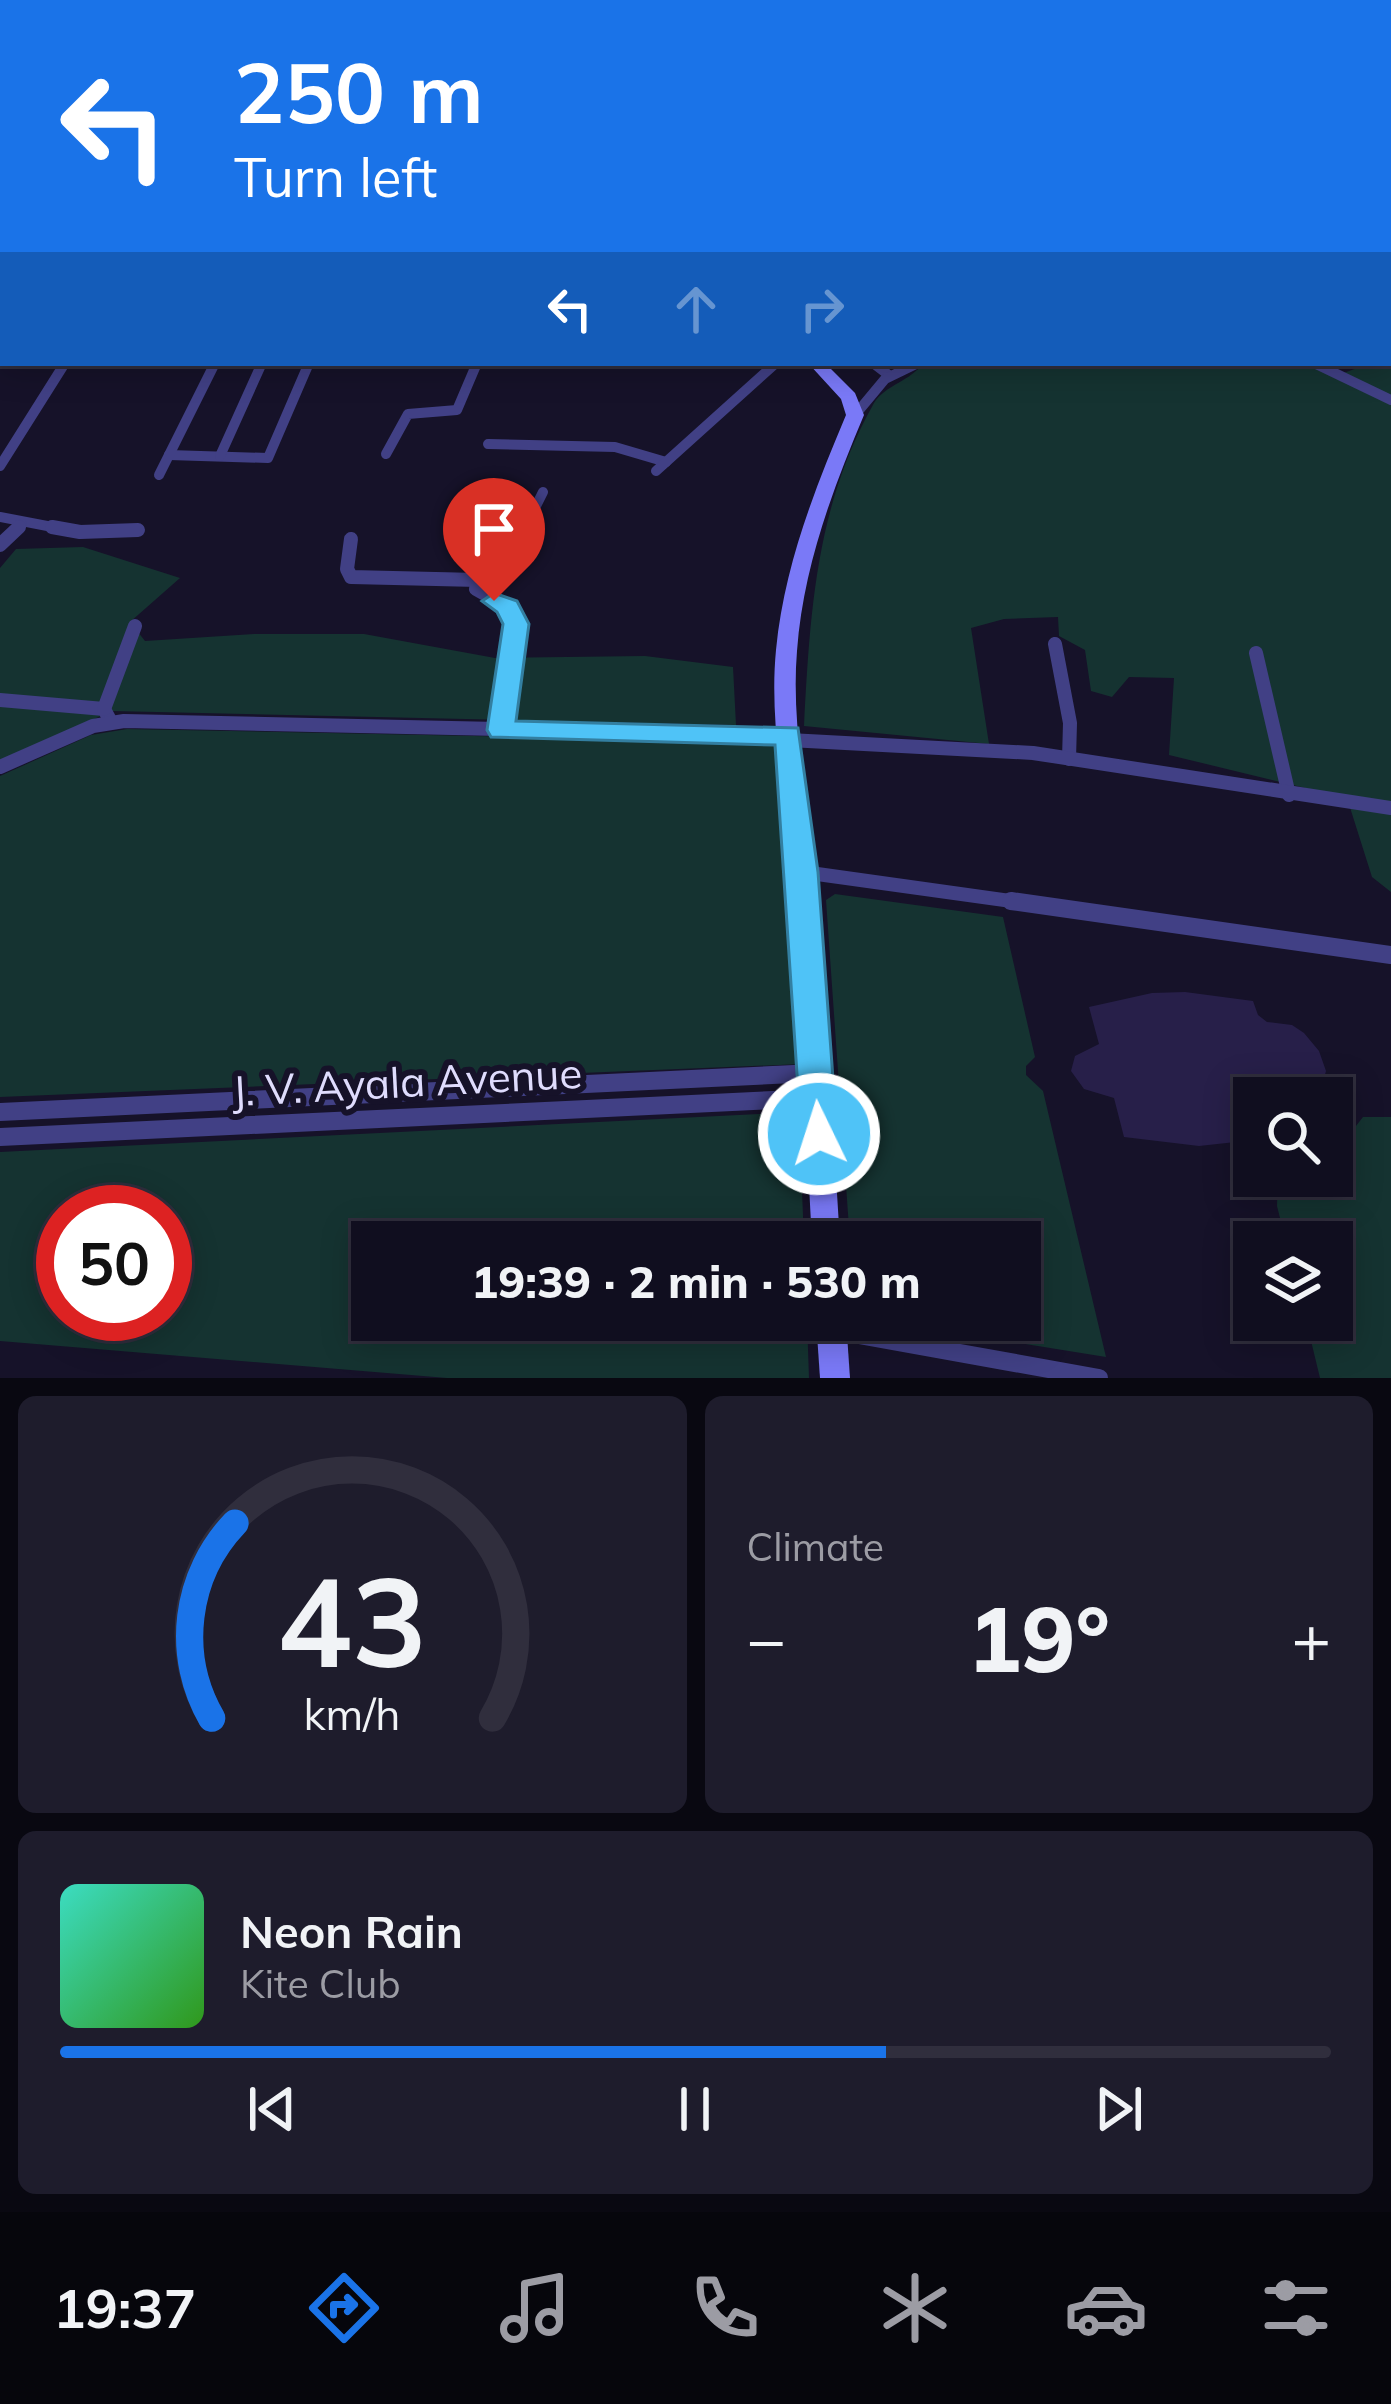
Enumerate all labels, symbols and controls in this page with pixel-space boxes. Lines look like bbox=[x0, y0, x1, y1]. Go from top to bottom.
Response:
text: 250 m bbox=[234, 39, 484, 144]
icon: left bbox=[36, 48, 192, 204]
text: Turn left bbox=[234, 143, 437, 211]
icon: left bbox=[537, 276, 603, 342]
icon: ahead bbox=[663, 276, 729, 342]
icon: right bbox=[789, 276, 855, 342]
pin bbox=[443, 478, 545, 601]
icon: arrive bbox=[461, 496, 527, 562]
street label: J. V. Ayala Avenue bbox=[230, 1046, 583, 1117]
position arrow bbox=[756, 1071, 882, 1197]
map controls bbox=[1233, 1077, 1353, 1341]
button: search bbox=[1233, 1077, 1353, 1197]
speed limit sign: 50 bbox=[36, 1185, 192, 1341]
button: layers bbox=[1233, 1221, 1353, 1341]
text: 19:39 · 2 min · 530 m bbox=[471, 1253, 921, 1309]
text: Climate bbox=[747, 1522, 884, 1571]
text: 43 bbox=[277, 1542, 427, 1698]
text: 19° bbox=[967, 1582, 1110, 1695]
text: − bbox=[747, 1597, 786, 1680]
text: + bbox=[1291, 1597, 1331, 1680]
text: km/h bbox=[304, 1686, 401, 1740]
text: Neon Rain bbox=[240, 1903, 463, 1959]
text: Kite Club bbox=[240, 1959, 401, 2008]
icon: previous bbox=[239, 2076, 305, 2142]
icon: pause bbox=[662, 2076, 728, 2142]
icon: next bbox=[1086, 2076, 1152, 2142]
icon: directions bbox=[302, 2266, 386, 2350]
icon: music bbox=[493, 2266, 577, 2350]
icon: phone bbox=[683, 2266, 767, 2350]
icon: climate bbox=[873, 2266, 957, 2350]
icon: car bbox=[1064, 2266, 1148, 2350]
icon: filters bbox=[1254, 2266, 1338, 2350]
text: 19:37 bbox=[53, 2274, 196, 2342]

